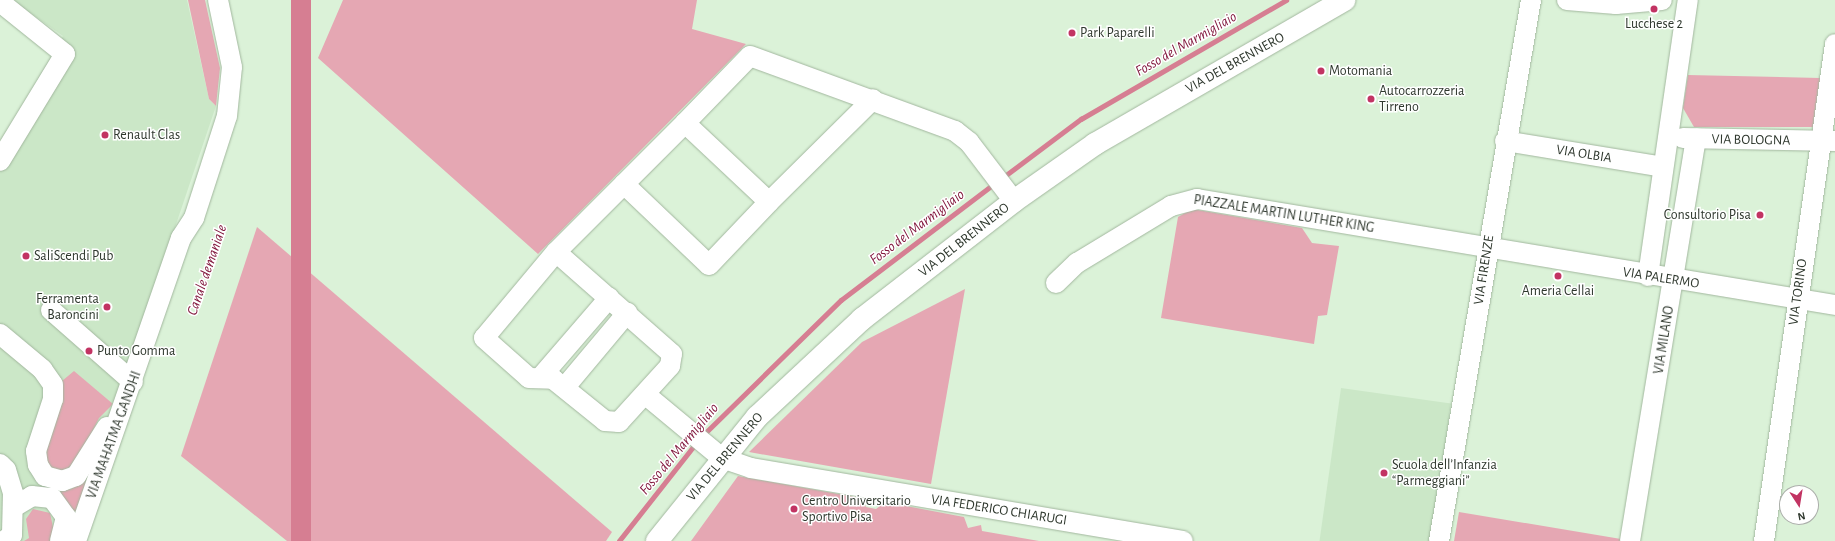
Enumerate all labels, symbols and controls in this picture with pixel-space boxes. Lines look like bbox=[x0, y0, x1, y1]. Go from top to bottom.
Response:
marker: Lucchese 2 bbox=[1649, 4, 1659, 14]
water label: Fosso del Marmigliaio bbox=[1132, 8, 1240, 80]
place label: Lucchese 2 bbox=[1625, 16, 1683, 32]
place label: Park Paparelli bbox=[1080, 25, 1155, 41]
marker: Park Paparelli bbox=[1067, 28, 1077, 38]
street label: VIA DEL BRENNERO bbox=[1183, 29, 1287, 97]
place label: Motomania bbox=[1329, 63, 1392, 79]
marker: Motomania bbox=[1316, 66, 1326, 76]
place label: Autocarrozzeria Tirreno bbox=[1379, 83, 1465, 116]
marker: Autocarrozzeria Tirreno bbox=[1366, 94, 1376, 104]
place label: Renault Clas bbox=[113, 127, 180, 143]
marker: Renault Clas bbox=[100, 130, 110, 140]
street label: VIA BOLOGNA bbox=[1711, 131, 1791, 149]
street label: VIA OLBIA bbox=[1555, 141, 1613, 167]
water label: Fosso del Marmigliaio bbox=[866, 185, 968, 269]
street label: PIAZZALE MARTIN LUTHER KING bbox=[1192, 191, 1376, 237]
street label: VIA DEL BRENNERO bbox=[915, 199, 1013, 281]
place label: Consultorio Pisa bbox=[1664, 207, 1751, 223]
marker: Consultorio Pisa bbox=[1754, 209, 1766, 221]
water label: Canale demaniale bbox=[183, 222, 231, 318]
street label: VIA FIRENZE bbox=[1470, 234, 1498, 306]
place label: SaliScendi Pub bbox=[34, 248, 113, 264]
marker: SaliScendi Pub bbox=[21, 251, 31, 261]
street label: VIA TORINO bbox=[1785, 258, 1811, 326]
street label: VIA PALERMO bbox=[1622, 264, 1700, 292]
marker: Ameria Cellai bbox=[1553, 271, 1563, 281]
place label: Ameria Cellai bbox=[1522, 283, 1594, 299]
place label: Ferramenta Baroncini bbox=[36, 291, 99, 324]
marker: Ferramenta Baroncini bbox=[102, 302, 112, 312]
street label: VIA MILANO bbox=[1650, 305, 1678, 375]
place label: Punto Gomma bbox=[97, 343, 175, 359]
marker: Punto Gomma bbox=[84, 346, 94, 356]
street label: VIA MAHATMA GANDHI bbox=[83, 369, 145, 501]
water label: Fosso del Marmigliaio bbox=[635, 400, 723, 498]
street label: VIA DEL BRENNERO bbox=[683, 409, 767, 505]
place label: Scuola dell’Infanzia “Parmeggiani” bbox=[1392, 457, 1497, 490]
marker: Scuola dell’Infanzia “Parmeggiani” bbox=[1379, 468, 1389, 478]
north arrow bbox=[1779, 485, 1819, 525]
street label: VIA FEDERICO CHIARUGI bbox=[930, 491, 1068, 529]
place label: Centro Universitario Sportivo Pisa bbox=[802, 493, 911, 526]
marker: Centro Universitario Sportivo Pisa bbox=[789, 504, 799, 514]
text: N bbox=[1797, 510, 1806, 522]

